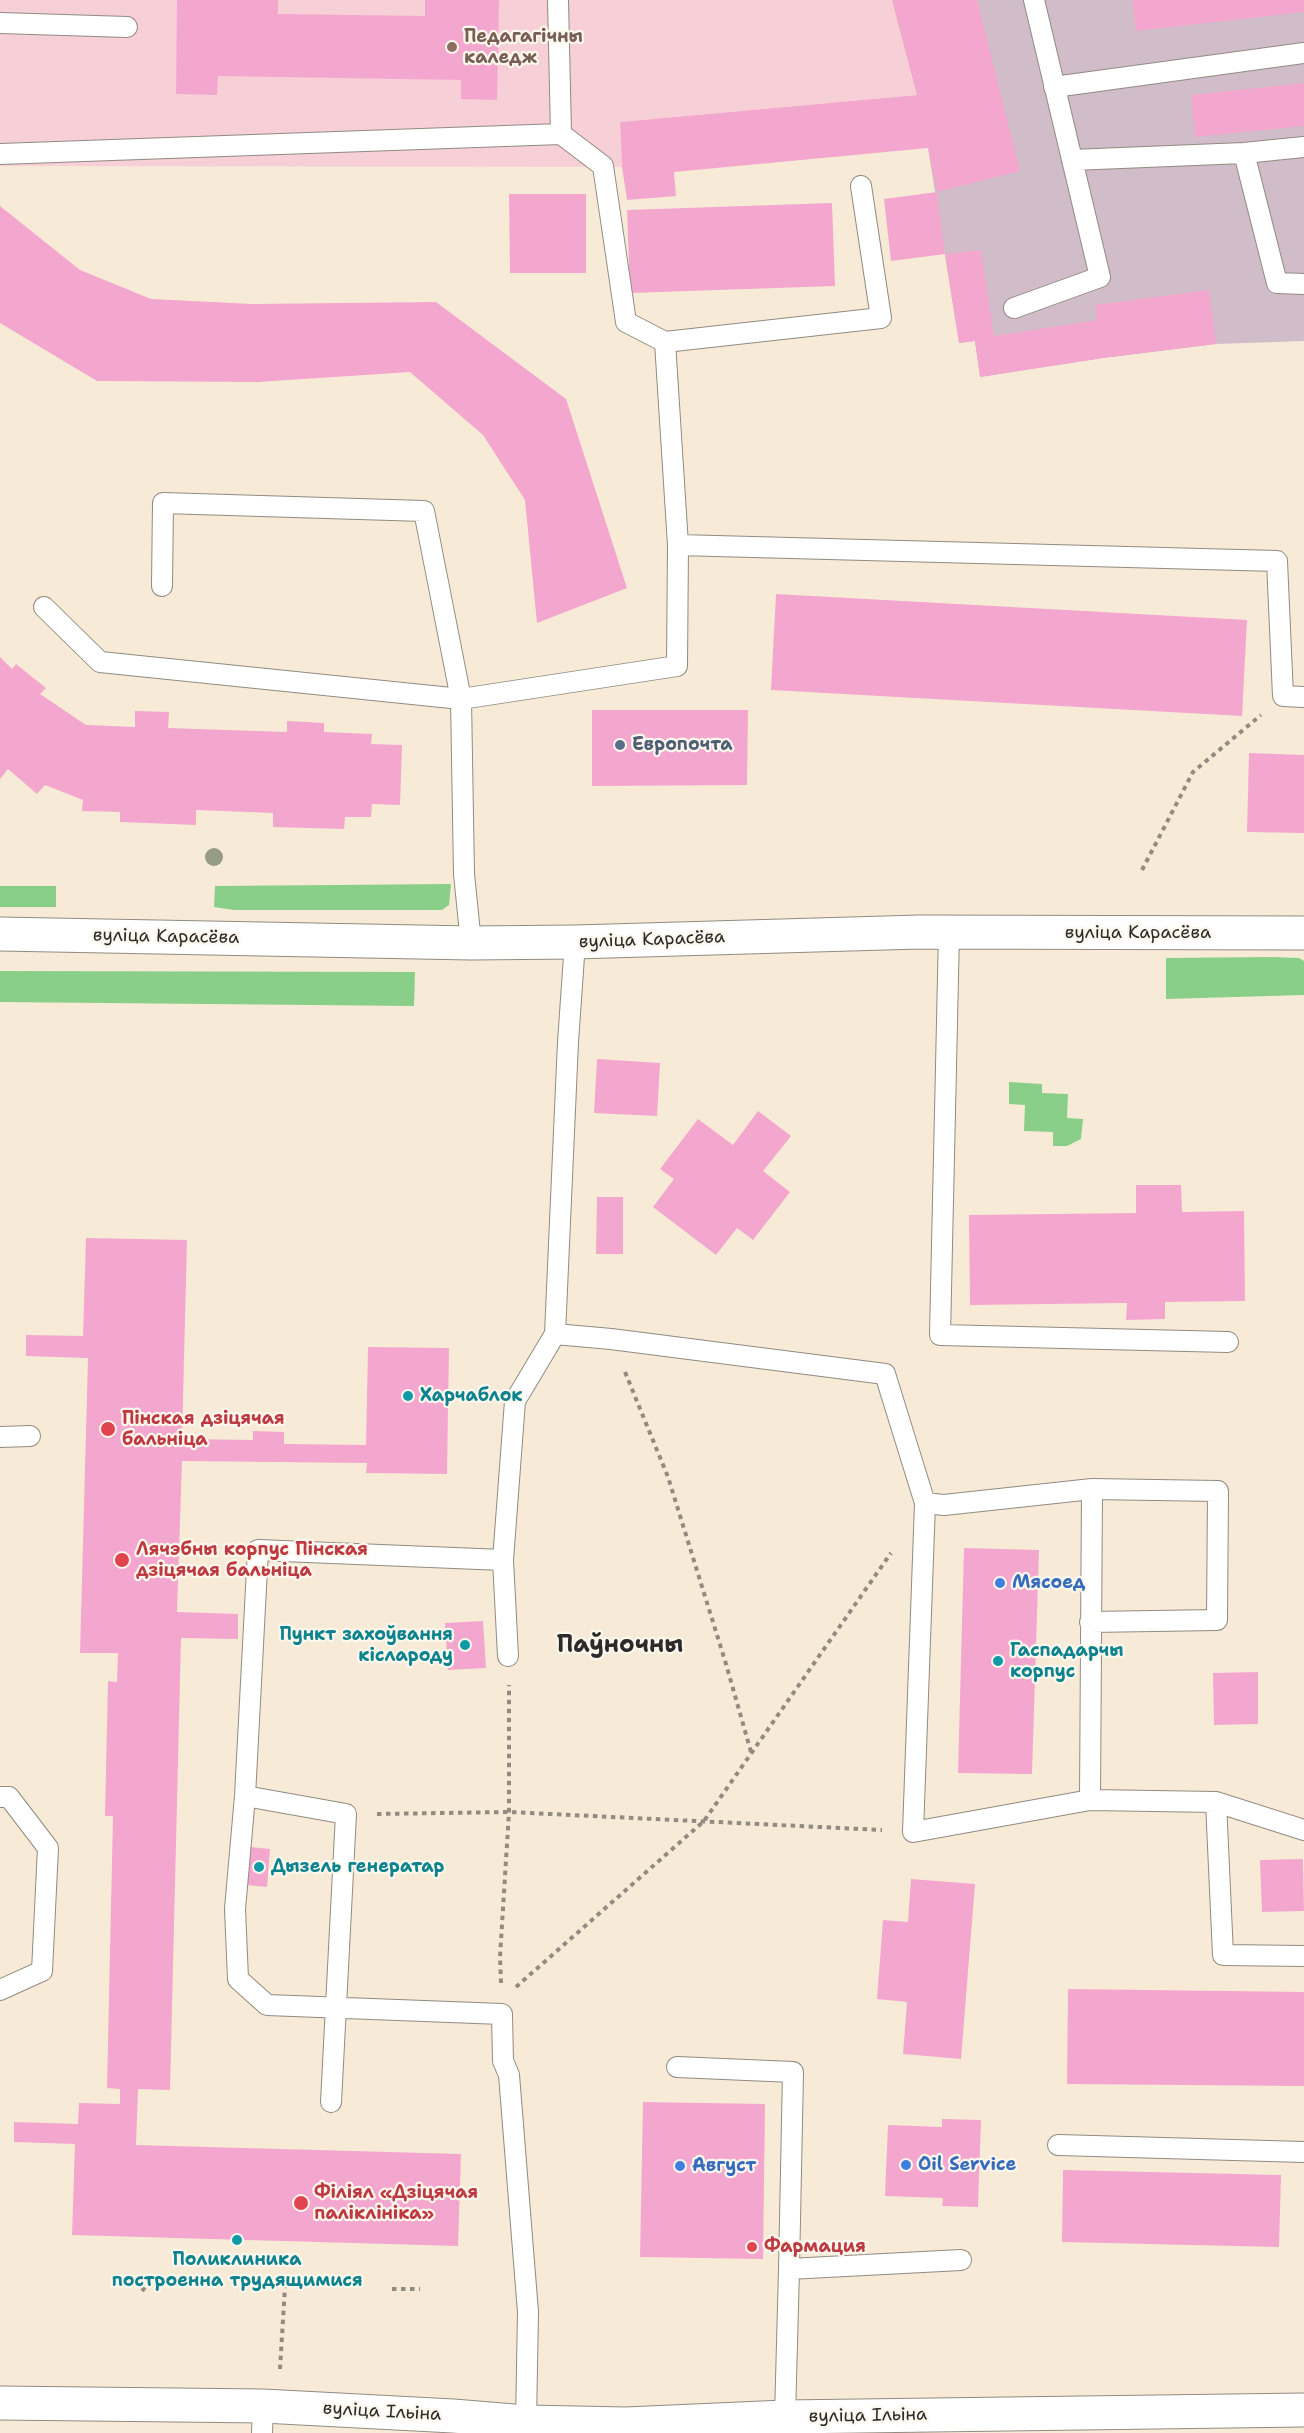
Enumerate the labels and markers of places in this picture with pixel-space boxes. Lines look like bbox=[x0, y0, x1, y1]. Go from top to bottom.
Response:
place label: Педагагічны каледж bbox=[464, 26, 583, 68]
marker: Педагагічны каледж bbox=[445, 40, 459, 54]
place label: Европочта bbox=[632, 734, 733, 756]
marker: Европочта bbox=[613, 738, 627, 752]
place label: Харчаблок bbox=[420, 1385, 523, 1407]
marker: Харчаблок bbox=[401, 1389, 415, 1403]
place label: Пінская дзіцячая бальніца bbox=[122, 1408, 285, 1450]
marker: Пінская дзіцячая бальніца bbox=[99, 1420, 117, 1438]
place label: Лячэбны корпус Пінская дзіцячая бальніца bbox=[136, 1539, 368, 1582]
marker: Лячэбны корпус Пінская дзіцячая бальніца bbox=[113, 1551, 131, 1569]
place label: Мясоед bbox=[1012, 1572, 1085, 1594]
marker: Мясоед bbox=[993, 1576, 1007, 1590]
place label: Пункт захоўвання кіслароду bbox=[279, 1624, 453, 1666]
marker: Пункт захоўвання кіслароду bbox=[458, 1638, 472, 1652]
place label: Гаспадарчы корпус bbox=[1010, 1640, 1124, 1682]
marker: Гаспадарчы корпус bbox=[991, 1654, 1005, 1668]
place label: Дызель генератар bbox=[271, 1856, 444, 1878]
marker: Дызель генератар bbox=[252, 1860, 266, 1874]
place label: Oil Service bbox=[918, 2154, 1016, 2176]
place label: Август bbox=[692, 2155, 756, 2177]
marker: Oil Service bbox=[899, 2158, 913, 2172]
marker: Август bbox=[673, 2159, 687, 2173]
place label: Філіял «Дзіцячая паліклініка» bbox=[314, 2182, 478, 2224]
marker: Філіял «Дзіцячая паліклініка» bbox=[292, 2194, 310, 2212]
marker: Поликлиника построенна трудящимися bbox=[230, 2233, 244, 2247]
place label: Фармация bbox=[764, 2236, 866, 2258]
marker: Фармация bbox=[745, 2240, 759, 2254]
place label: Поликлиника построенна трудящимися bbox=[111, 2249, 363, 2292]

